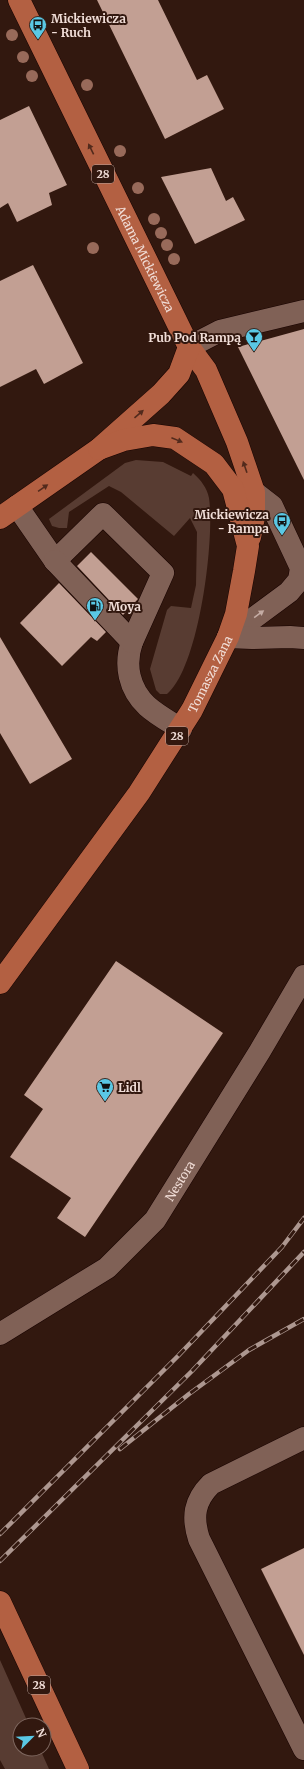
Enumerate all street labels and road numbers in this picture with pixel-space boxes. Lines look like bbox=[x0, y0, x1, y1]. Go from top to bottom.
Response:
road number: 28 bbox=[92, 165, 114, 183]
street label: Adama Mickiewicza bbox=[113, 202, 178, 315]
street label: Tomasza Zana bbox=[184, 632, 235, 715]
road number: 28 bbox=[166, 727, 188, 745]
street label: Nestora bbox=[161, 1157, 198, 1203]
road number: 28 bbox=[28, 1676, 50, 1694]

